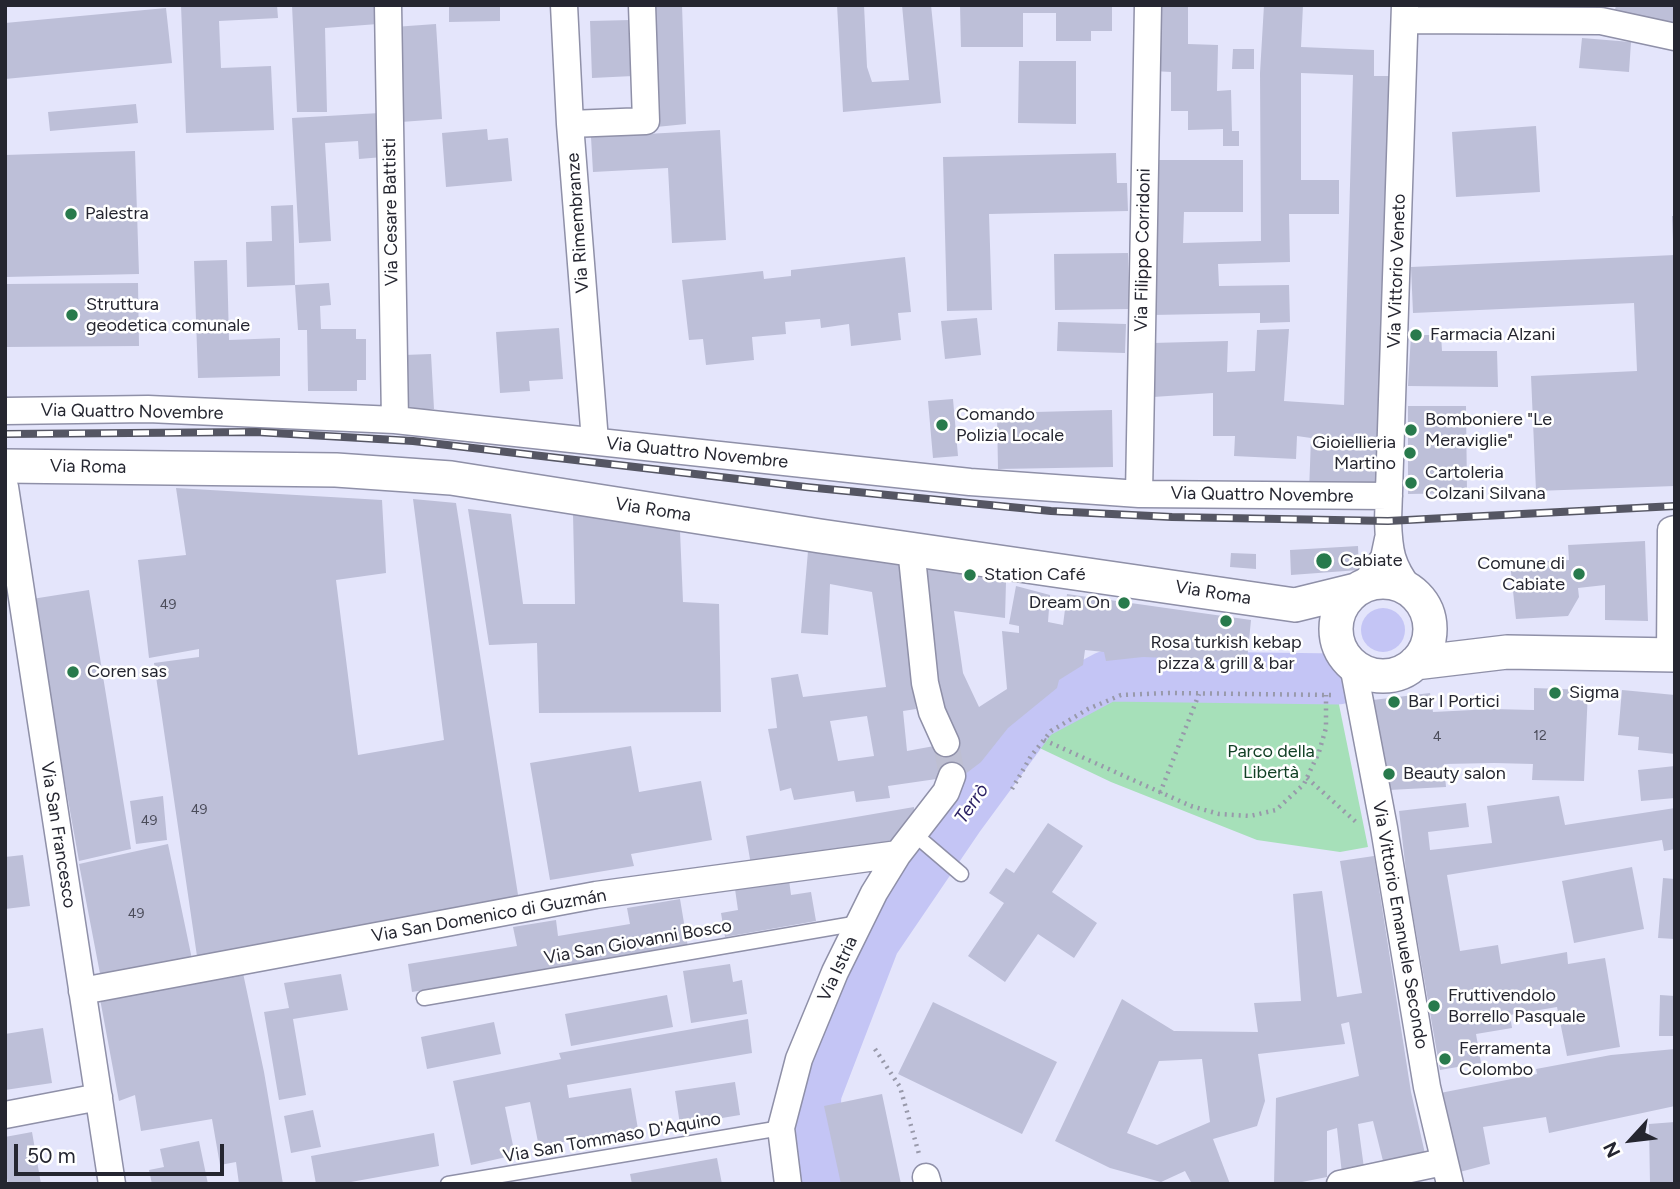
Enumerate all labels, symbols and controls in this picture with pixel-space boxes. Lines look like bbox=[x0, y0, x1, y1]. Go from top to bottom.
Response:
street label: Via Cesare Battisti bbox=[379, 138, 403, 286]
street label: Via Rimembranze bbox=[562, 152, 594, 294]
street label: Via Filippo Corridoni bbox=[1131, 168, 1155, 332]
street label: Via Vittorio Veneto bbox=[1384, 193, 1410, 349]
place label: Palestra bbox=[85, 203, 149, 225]
marker: Palestra bbox=[63, 206, 79, 222]
place label: Struttura geodetica comunale bbox=[86, 294, 250, 336]
marker: Struttura geodetica comunale bbox=[64, 307, 80, 323]
place label: Farmacia Alzani bbox=[1430, 324, 1555, 346]
marker: Farmacia Alzani bbox=[1408, 327, 1424, 343]
street label: Via Quattro Novembre bbox=[40, 400, 224, 424]
place label: Comando Polizia Locale bbox=[956, 404, 1064, 446]
place label: Bomboniere "Le Meraviglie" bbox=[1425, 409, 1552, 452]
marker: Comando Polizia Locale bbox=[934, 417, 950, 433]
marker: Bomboniere "Le Meraviglie" bbox=[1403, 422, 1419, 438]
place label: Gioiellieria Martino bbox=[1312, 432, 1396, 474]
street label: Via Quattro Novembre bbox=[605, 433, 789, 473]
marker: Gioiellieria Martino bbox=[1402, 445, 1418, 461]
street label: Via Roma bbox=[50, 456, 126, 478]
place label: Cartoleria Colzani Silvana bbox=[1425, 462, 1546, 504]
marker: Cartoleria Colzani Silvana bbox=[1403, 475, 1419, 491]
street label: Via Quattro Novembre bbox=[1170, 483, 1354, 507]
street label: Via Roma bbox=[614, 493, 692, 527]
place label: Cabiate bbox=[1340, 550, 1403, 572]
marker: Cabiate bbox=[1314, 551, 1334, 571]
place label: Comune di Cabiate bbox=[1477, 553, 1565, 596]
place label: Station Café bbox=[984, 564, 1085, 586]
marker: Comune di Cabiate bbox=[1571, 566, 1587, 582]
marker: Station Café bbox=[962, 567, 978, 583]
street label: Via Roma bbox=[1174, 576, 1252, 610]
place label: Dream On bbox=[1029, 592, 1110, 614]
marker: Dream On bbox=[1116, 595, 1132, 611]
house number: 49 bbox=[160, 597, 176, 613]
marker: Rosa turkish kebap pizza & grill & bar bbox=[1218, 613, 1234, 629]
place label: Rosa turkish kebap pizza & grill & bar bbox=[1150, 632, 1302, 674]
place label: Coren sas bbox=[87, 661, 167, 683]
marker: Coren sas bbox=[65, 664, 81, 680]
place label: Sigma bbox=[1569, 682, 1619, 704]
marker: Sigma bbox=[1547, 685, 1563, 701]
place label: Bar I Portici bbox=[1408, 691, 1500, 713]
marker: Bar I Portici bbox=[1386, 694, 1402, 710]
house number: 12 bbox=[1533, 728, 1547, 744]
house number: 4 bbox=[1433, 729, 1441, 745]
park label: Parco della Libertà bbox=[1227, 741, 1315, 784]
street label: Via San Francesco bbox=[36, 760, 80, 910]
place label: Beauty salon bbox=[1403, 763, 1506, 785]
marker: Beauty salon bbox=[1381, 766, 1397, 782]
water label: Terrò bbox=[950, 780, 994, 828]
street label: Via Vittorio Emanuele Secondo bbox=[1368, 799, 1432, 1051]
house number: 49 bbox=[191, 802, 207, 818]
house number: 49 bbox=[141, 813, 157, 829]
street label: Via San Domenico di Guzmán bbox=[370, 885, 608, 947]
house number: 49 bbox=[128, 906, 144, 922]
street label: Via San Giovanni Bosco bbox=[543, 915, 733, 969]
street label: Via Istria bbox=[813, 933, 863, 1005]
place label: Fruttivendolo Borrello Pasquale bbox=[1448, 985, 1585, 1028]
marker: Fruttivendolo Borrello Pasquale bbox=[1426, 998, 1442, 1014]
place label: Ferramenta Colombo bbox=[1459, 1038, 1551, 1080]
marker: Ferramenta Colombo bbox=[1437, 1051, 1453, 1067]
north arrow bbox=[1596, 1105, 1666, 1175]
street label: Via San Tommaso D'Aquino bbox=[502, 1108, 722, 1168]
scale bar bbox=[18, 1130, 228, 1174]
text: N bbox=[1598, 1138, 1625, 1162]
text: 50 m bbox=[27, 1143, 76, 1168]

